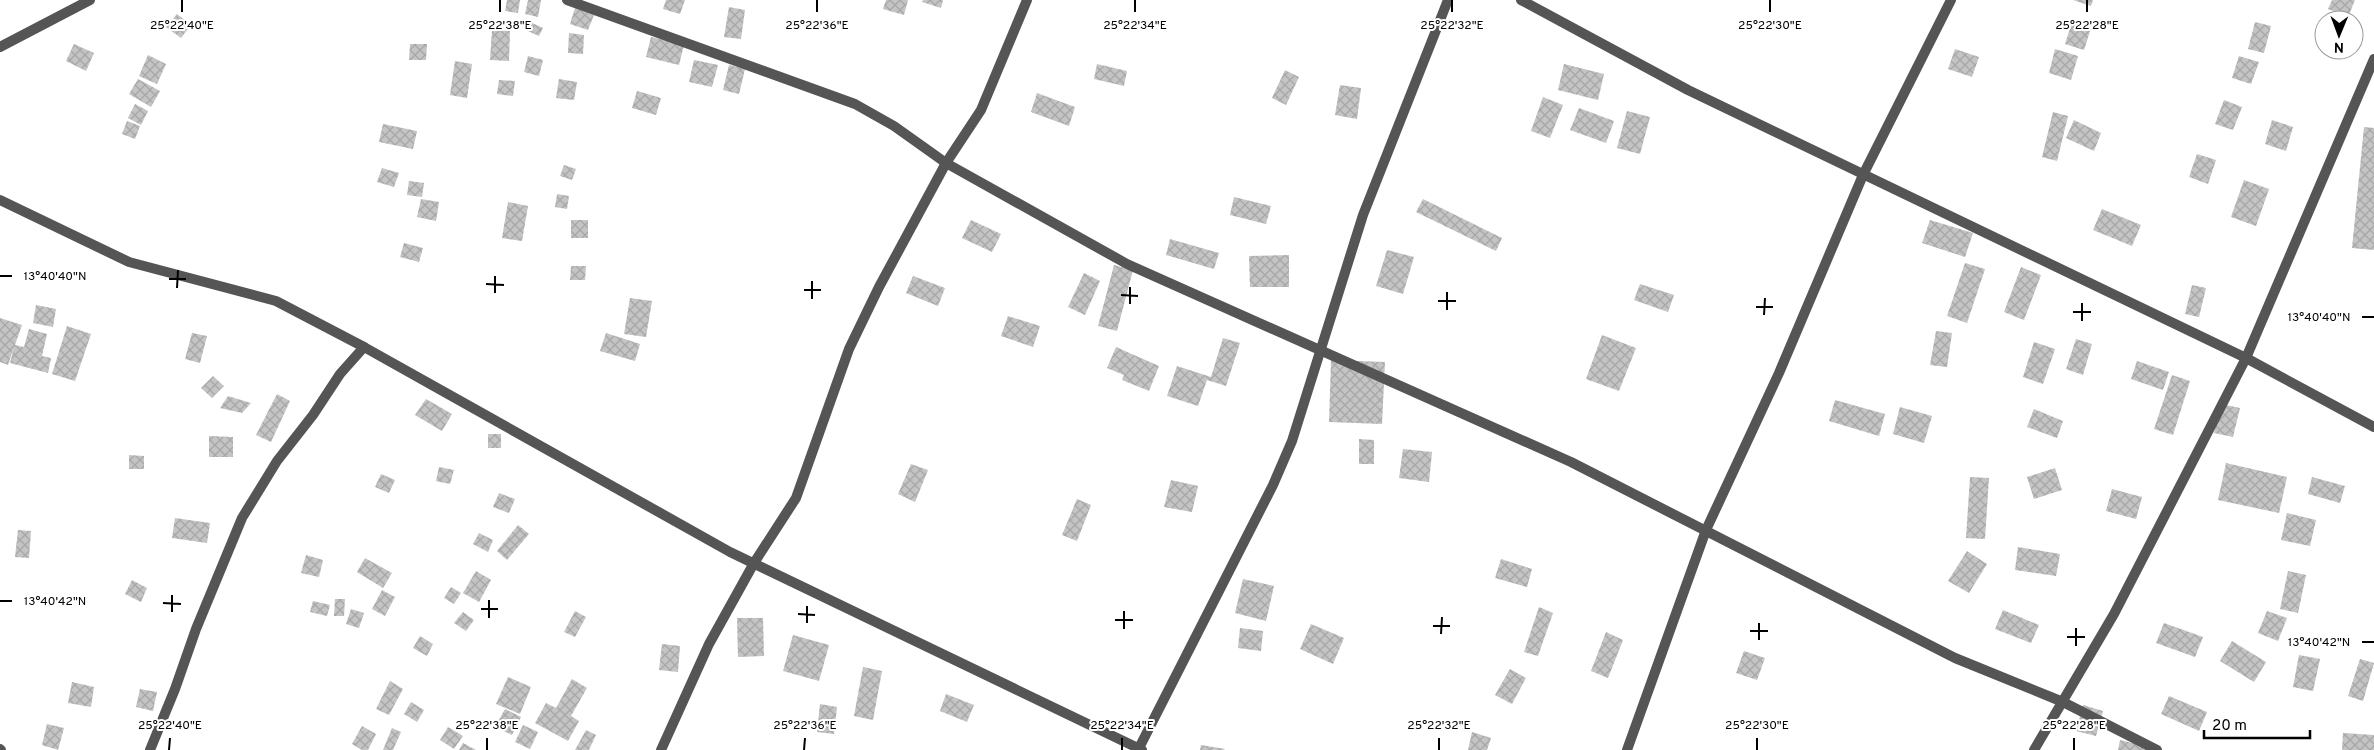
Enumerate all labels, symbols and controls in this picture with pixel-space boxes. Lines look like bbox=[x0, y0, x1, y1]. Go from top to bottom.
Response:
north arrow bbox=[2314, 10, 2364, 60]
text: 25°22'40"E bbox=[150, 18, 214, 34]
text: 25°22'38"E bbox=[468, 18, 532, 34]
text: 25°22'36"E bbox=[785, 18, 849, 34]
text: 25°22'34"E bbox=[1103, 18, 1167, 34]
text: 25°22'32"E bbox=[1420, 18, 1484, 34]
text: 25°22'30"E bbox=[1738, 18, 1802, 34]
text: 25°22'28"E bbox=[2055, 18, 2119, 34]
text: N bbox=[2334, 38, 2344, 55]
text: 13°40'40"N bbox=[24, 269, 86, 285]
text: 13°40'40"N bbox=[2288, 310, 2350, 326]
text: 13°40'42"N bbox=[24, 594, 86, 610]
text: 13°40'42"N bbox=[2288, 635, 2350, 651]
scale bar bbox=[2204, 708, 2310, 740]
text: 20 m bbox=[2212, 717, 2247, 736]
text: 25°22'40"E bbox=[138, 718, 202, 734]
text: 25°22'38"E bbox=[455, 718, 519, 734]
text: 25°22'36"E bbox=[773, 718, 837, 734]
text: 25°22'34"E bbox=[1090, 718, 1154, 734]
text: 25°22'32"E bbox=[1407, 718, 1471, 734]
text: 25°22'30"E bbox=[1725, 718, 1789, 734]
text: 25°22'28"E bbox=[2042, 718, 2106, 734]

